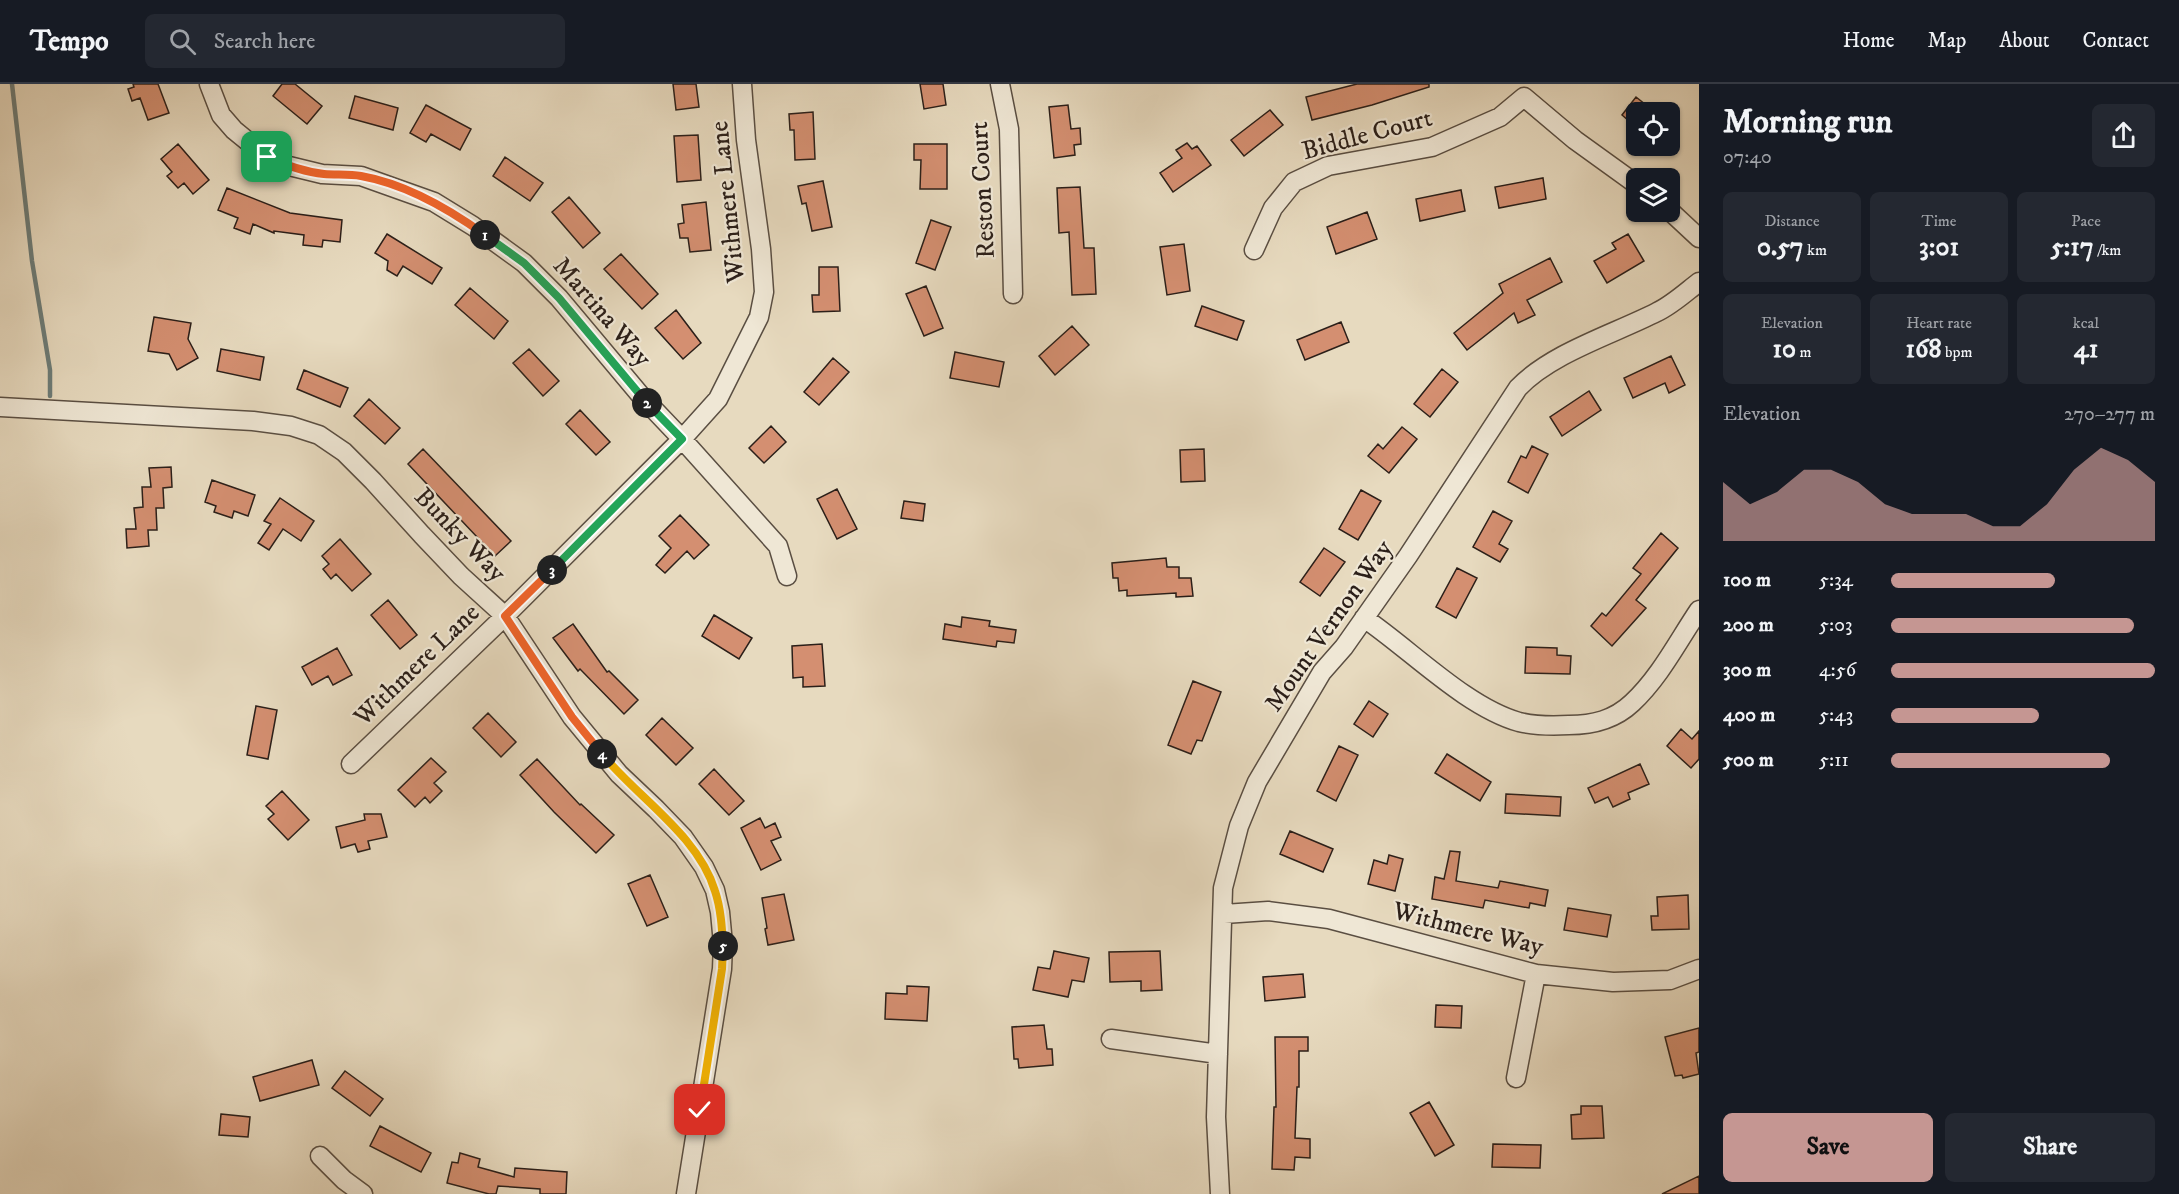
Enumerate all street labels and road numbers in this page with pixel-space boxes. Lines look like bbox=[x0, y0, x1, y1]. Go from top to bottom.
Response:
street label: Biddle Court bbox=[1298, 102, 1436, 168]
street label: Withmere Lane bbox=[703, 119, 753, 286]
street label: Reston Court bbox=[963, 121, 1003, 259]
street label: Martina Way bbox=[545, 250, 659, 374]
street label: Bunky Way bbox=[407, 481, 514, 590]
street label: Mount Vernon Way bbox=[1257, 533, 1401, 718]
street label: Withmere Lane bbox=[346, 597, 487, 734]
street label: Withmere Way bbox=[1388, 894, 1547, 964]

